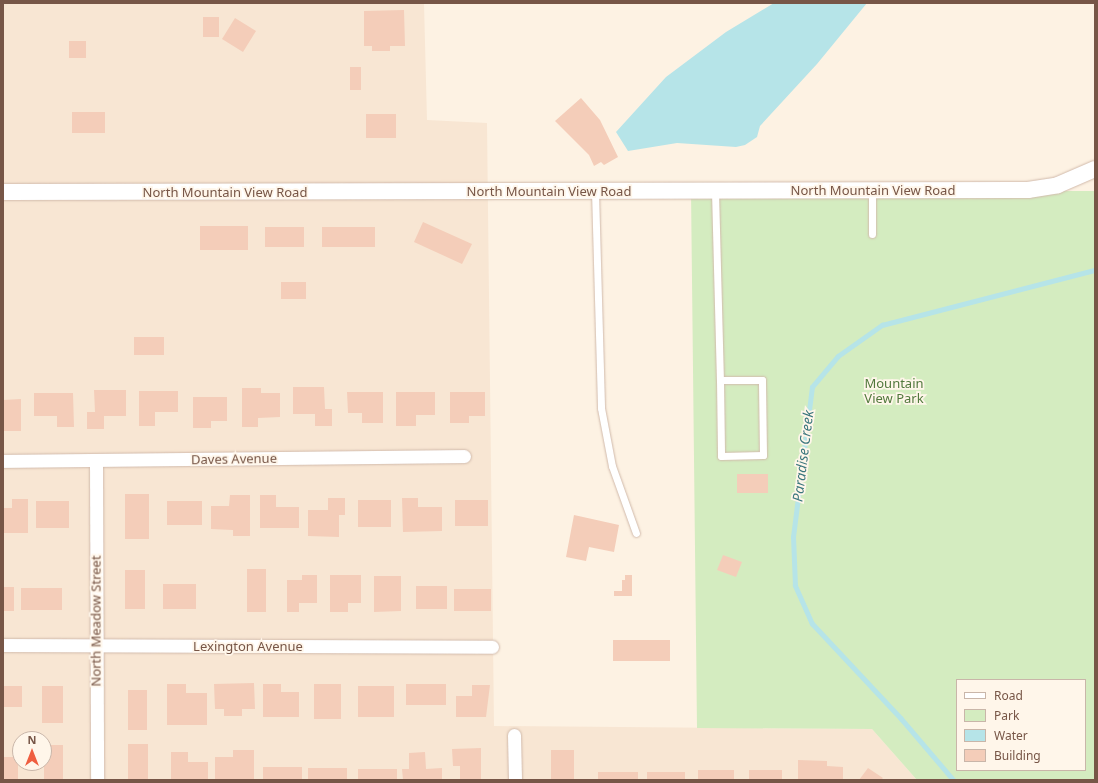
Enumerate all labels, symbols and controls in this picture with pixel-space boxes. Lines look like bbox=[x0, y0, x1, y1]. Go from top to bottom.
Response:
street label: North Mountain View Road bbox=[791, 182, 955, 198]
street label: North Mountain View Road bbox=[467, 183, 631, 199]
street label: North Mountain View Road bbox=[143, 184, 307, 200]
park label: Mountain View Park bbox=[864, 376, 924, 407]
water label: Paradise Creek bbox=[789, 409, 817, 503]
street label: Daves Avenue bbox=[191, 450, 277, 468]
street label: North Meadow Street bbox=[88, 555, 104, 687]
street label: Lexington Avenue bbox=[193, 638, 303, 654]
legend bbox=[956, 679, 1086, 771]
text: Road bbox=[994, 687, 1023, 704]
text: Park bbox=[994, 707, 1019, 724]
text: Water bbox=[994, 727, 1028, 744]
north arrow bbox=[12, 731, 52, 771]
text: N bbox=[28, 732, 36, 747]
text: Building bbox=[994, 747, 1041, 764]

